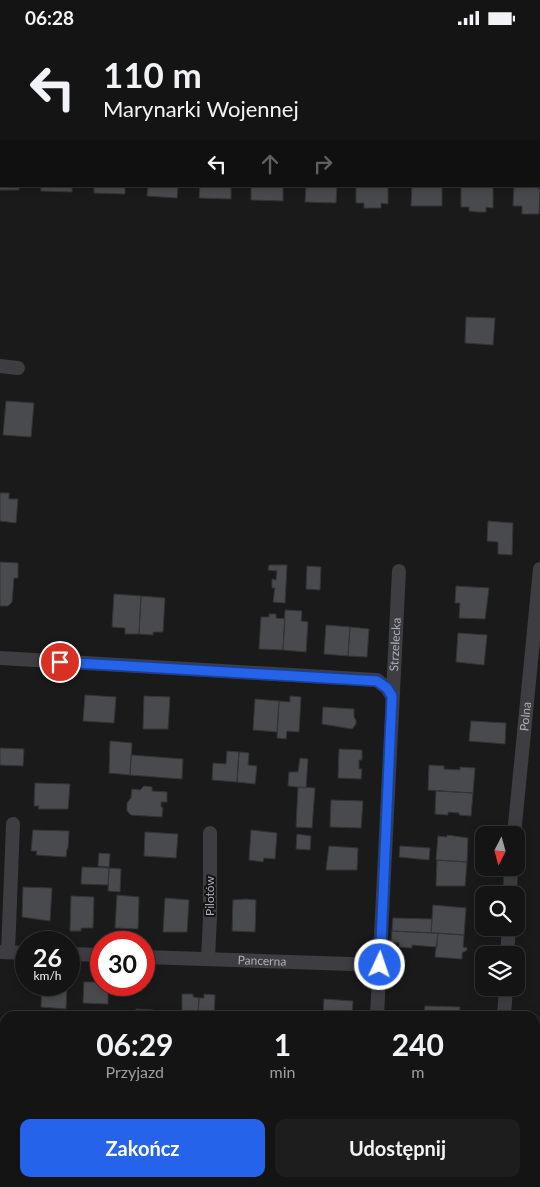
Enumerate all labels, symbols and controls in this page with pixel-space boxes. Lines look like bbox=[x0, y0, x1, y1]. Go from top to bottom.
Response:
text: 06:28 bbox=[25, 6, 74, 29]
text: 110 m bbox=[103, 53, 202, 95]
icon: left bbox=[20, 55, 85, 120]
text: Marynarki Wojennej bbox=[103, 95, 299, 122]
icon: left bbox=[203, 150, 231, 178]
icon: ahead bbox=[256, 150, 284, 178]
icon: right bbox=[309, 150, 337, 178]
street label: Strzelecka bbox=[386, 617, 404, 672]
pin bbox=[39, 641, 81, 683]
icon: arrive bbox=[46, 648, 74, 676]
street label: Polna bbox=[516, 701, 534, 732]
north arrow bbox=[475, 826, 525, 876]
map controls bbox=[475, 826, 525, 996]
street label: Pilotów bbox=[202, 875, 217, 916]
button: search bbox=[475, 886, 525, 936]
speed limit sign: 30 bbox=[90, 931, 155, 996]
position arrow bbox=[353, 938, 405, 990]
text: 26 bbox=[33, 942, 62, 972]
button: layers bbox=[475, 946, 525, 996]
street label: Pancerna bbox=[237, 952, 287, 969]
text: km/h bbox=[33, 968, 62, 983]
text: 06:29 bbox=[96, 1026, 173, 1062]
text: 1 bbox=[274, 1026, 291, 1062]
text: 240 bbox=[392, 1026, 444, 1062]
text: Przyjazd bbox=[105, 1062, 164, 1081]
text: min bbox=[270, 1062, 296, 1081]
text: m bbox=[411, 1062, 424, 1081]
button: Zakończ bbox=[20, 1119, 265, 1177]
button: Udostępnij bbox=[275, 1119, 520, 1177]

